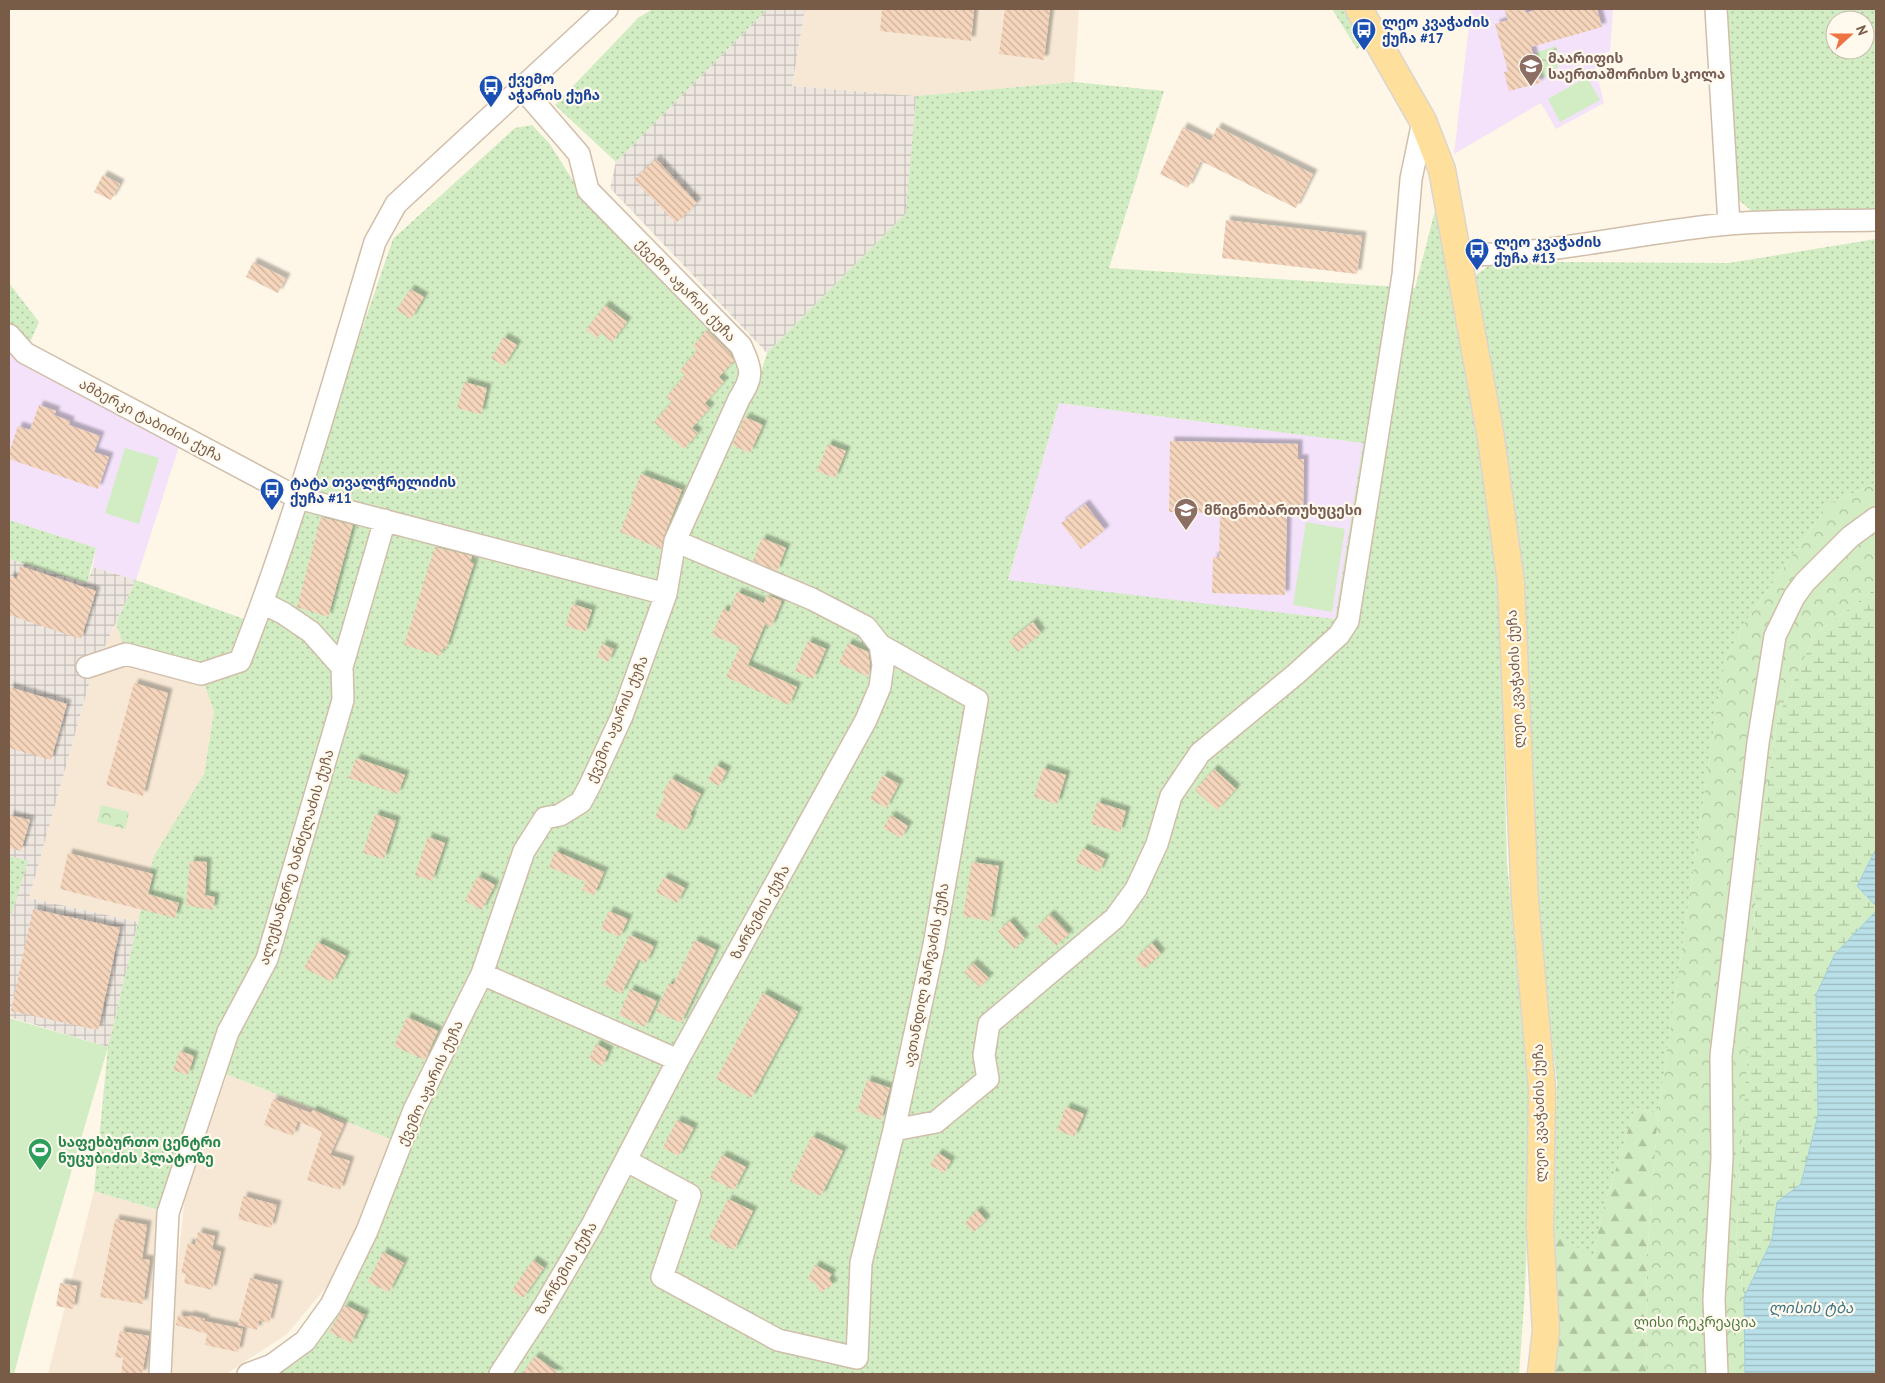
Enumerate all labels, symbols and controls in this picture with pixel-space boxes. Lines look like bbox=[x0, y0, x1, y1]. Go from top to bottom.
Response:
north arrow bbox=[1825, 10, 1875, 60]
place label: ლეო კვაჭაძის ქუჩა #17 bbox=[1382, 13, 1489, 47]
bus stop icon: ლეო კვაჭაძის ქუჩა #17 bbox=[1351, 17, 1377, 51]
text: N bbox=[1852, 23, 1872, 38]
place label: მაარიფის საერთაშორისო სკოლა bbox=[1548, 49, 1725, 83]
school or university icon: მაარიფის საერთაშორისო სკოლა bbox=[1518, 53, 1544, 87]
place label: ქვემო აჭარის ქუჩა bbox=[508, 70, 600, 104]
bus stop icon: ქვემო აჭარის ქუჩა bbox=[478, 74, 504, 108]
place label: ლეო კვაჭაძის ქუჩა #13 bbox=[1494, 233, 1601, 267]
street label: ქვემო აჟარის ქუჩა bbox=[632, 235, 740, 345]
bus stop icon: ლეო კვაჭაძის ქუჩა #13 bbox=[1464, 237, 1490, 271]
street label: ამბერკი ტაბიძის ქუჩა bbox=[76, 374, 226, 466]
place label: ტატა თვალჭრელიძის ქუჩა #11 bbox=[290, 473, 456, 507]
bus stop icon: ტატა თვალჭრელიძის ქუჩა #11 bbox=[259, 477, 285, 511]
school or university icon: მწიგნობართუხუცესი bbox=[1173, 497, 1199, 531]
place label: მწიგნობართუხუცესი bbox=[1204, 501, 1362, 519]
street label: ლეო კვაჭაძის ქუჩა bbox=[1502, 609, 1528, 749]
street label: ქვემო აჟარის ქუჩა bbox=[582, 653, 652, 785]
street label: ალექსანდრე ბანძელაძის ქუჩა bbox=[255, 747, 337, 967]
street label: ზარწემის ქუჩა bbox=[727, 862, 793, 962]
street label: ავთანდილ შარვაძის ქუჩა bbox=[899, 881, 953, 1069]
street label: ქვემო აჟარის ქუჩა bbox=[393, 1017, 467, 1149]
street label: ლეო კვაჭაძის ქუჩა bbox=[1529, 1043, 1549, 1183]
place label: საფეხბურთო ცენტრი ნუცუბიძის პლატოზე bbox=[58, 1133, 221, 1167]
sports icon: საფეხბურთო ცენტრი ნუცუბიძის პლატოზე bbox=[27, 1137, 53, 1171]
street label: ზარწემის ქუჩა bbox=[531, 1218, 601, 1318]
water label: ლისის ტბა bbox=[1769, 1298, 1854, 1317]
park label: ლისი რეკრეაცია bbox=[1634, 1313, 1756, 1331]

